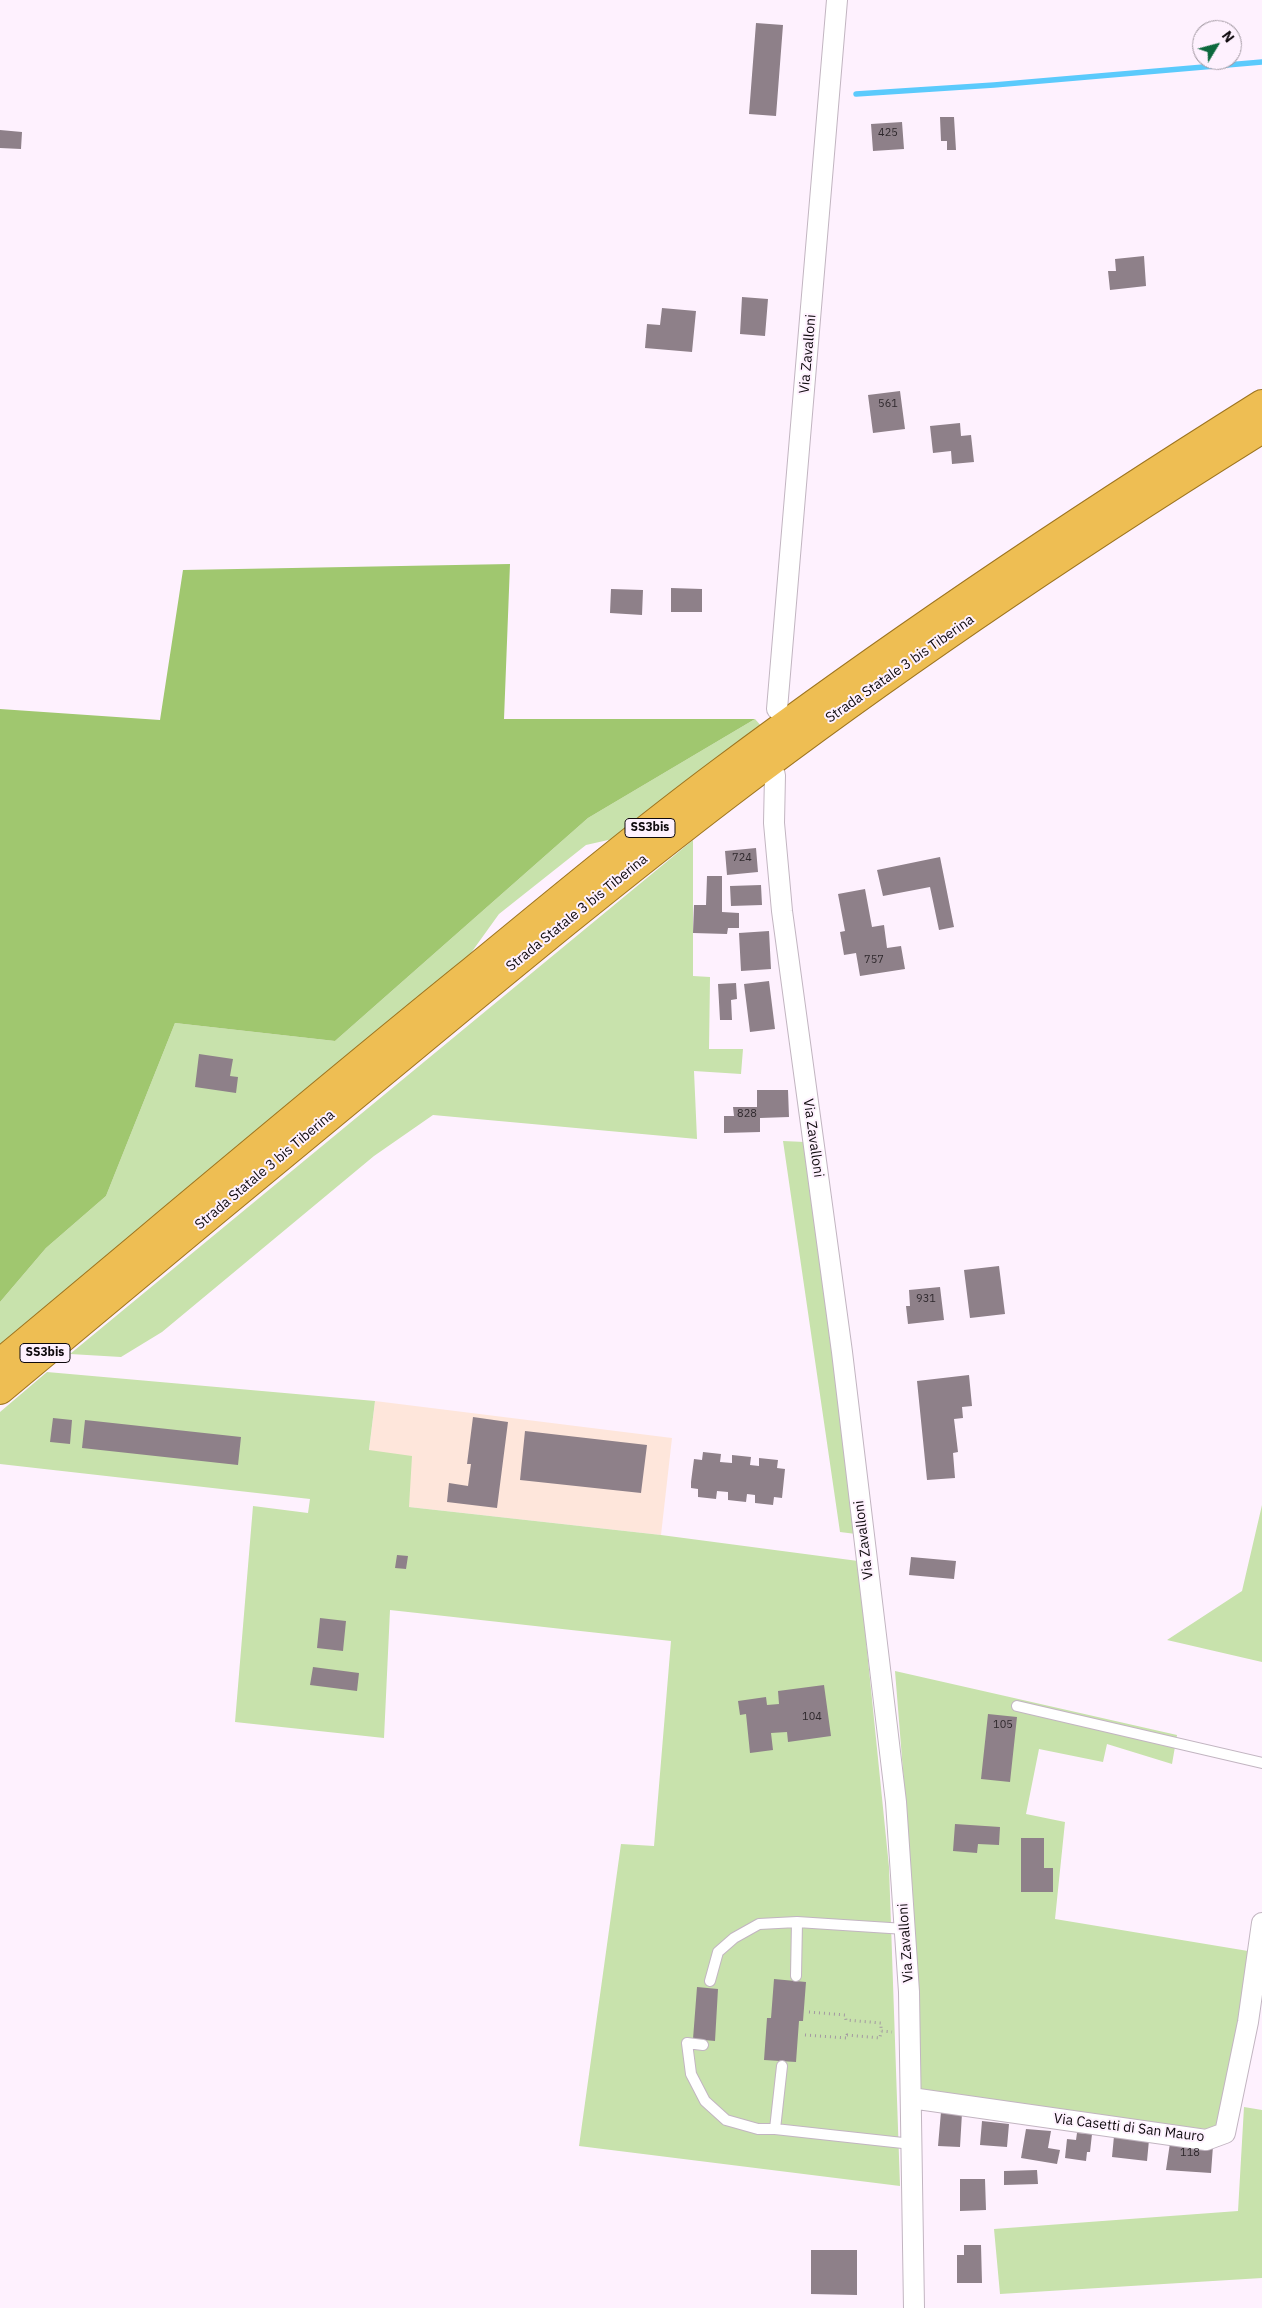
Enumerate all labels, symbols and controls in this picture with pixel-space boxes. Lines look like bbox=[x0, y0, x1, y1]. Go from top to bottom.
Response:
north arrow bbox=[1192, 20, 1242, 70]
text: N bbox=[1218, 27, 1238, 46]
house number: 425 bbox=[878, 126, 898, 140]
street label: Via Zavalloni bbox=[796, 314, 820, 394]
house number: 561 bbox=[878, 397, 898, 411]
street label: Strada Statale 3 bis Tiberina bbox=[823, 611, 977, 727]
road number: SS3bis bbox=[625, 818, 675, 838]
street label: Strada Statale 3 bis Tiberina bbox=[503, 851, 651, 975]
house number: 724 bbox=[732, 851, 752, 865]
house number: 757 bbox=[864, 953, 884, 967]
street label: Via Zavalloni bbox=[799, 1098, 827, 1178]
street label: Strada Statale 3 bis Tiberina bbox=[192, 1107, 338, 1233]
house number: 828 bbox=[737, 1107, 757, 1121]
house number: 931 bbox=[916, 1292, 936, 1306]
road number: SS3bis bbox=[20, 1344, 70, 1362]
street label: Via Zavalloni bbox=[851, 1500, 877, 1580]
house number: 104 bbox=[802, 1710, 822, 1724]
house number: 105 bbox=[993, 1718, 1013, 1732]
street label: Via Zavalloni bbox=[895, 1903, 917, 1983]
street label: Via Casetti di San Mauro bbox=[1053, 2110, 1205, 2146]
house number: 118 bbox=[1180, 2146, 1200, 2160]

